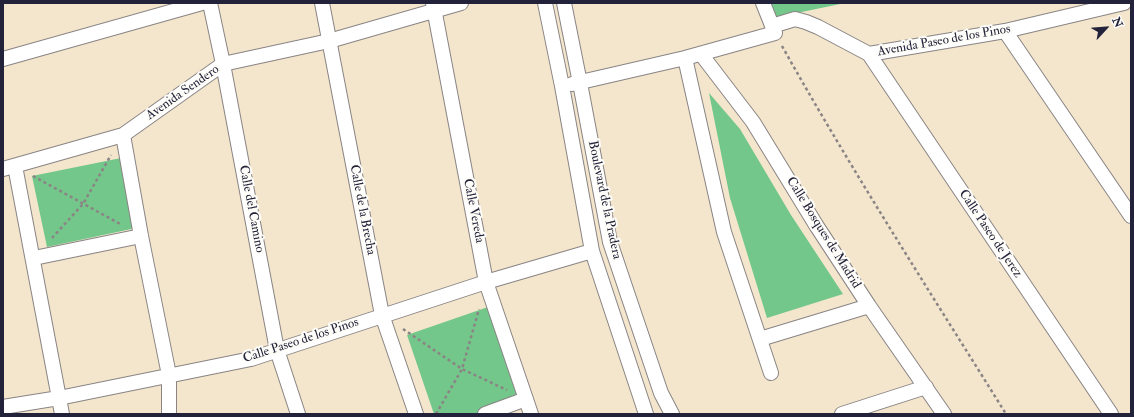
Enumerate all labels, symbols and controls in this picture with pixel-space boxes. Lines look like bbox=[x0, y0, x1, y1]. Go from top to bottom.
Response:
north arrow bbox=[1086, 8, 1126, 48]
text: N bbox=[1109, 15, 1125, 30]
street label: Avenida Paseo de los Pinos bbox=[876, 22, 1012, 60]
street label: Avenida Sendero bbox=[143, 62, 223, 124]
street label: Boulevard de la Pradera bbox=[584, 139, 624, 261]
street label: Calle del Camino bbox=[235, 164, 267, 254]
street label: Calle de la Brecha bbox=[346, 164, 378, 256]
street label: Calle Bosques de Madrid bbox=[782, 174, 864, 292]
street label: Calle Vereda bbox=[459, 178, 487, 244]
street label: Calle Paseo de Jerez bbox=[955, 187, 1025, 281]
street label: Calle Paseo de los Pinos bbox=[241, 315, 361, 367]

